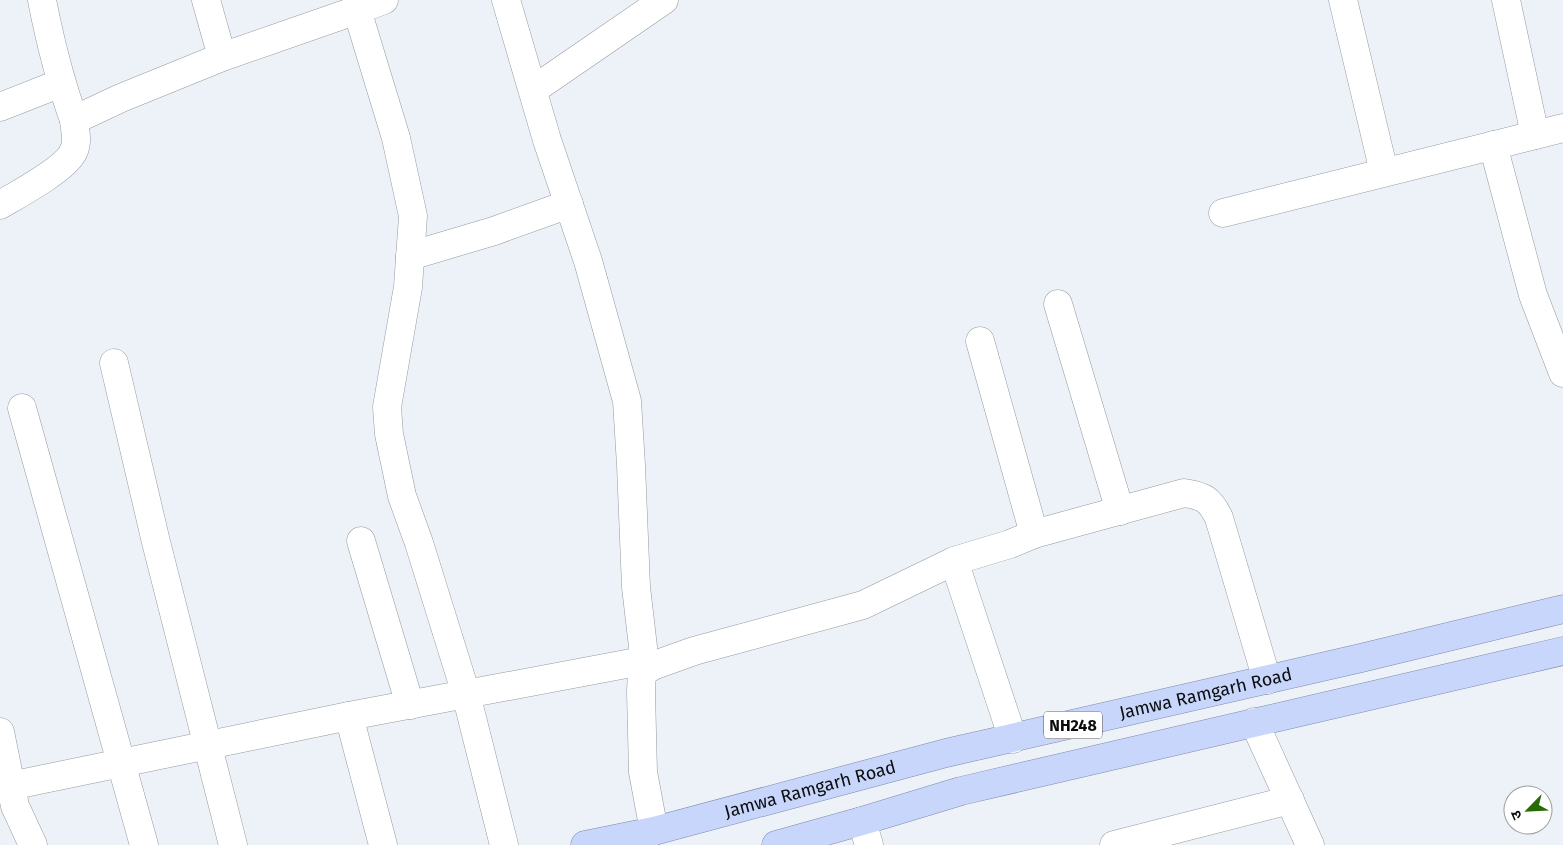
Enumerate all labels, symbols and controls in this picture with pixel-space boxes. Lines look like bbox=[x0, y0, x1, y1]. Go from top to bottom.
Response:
street label: Jamwa Ramgarh Road bbox=[1117, 663, 1294, 724]
road number: NH248 bbox=[1044, 712, 1102, 738]
street label: Jamwa Ramgarh Road bbox=[722, 756, 898, 823]
north arrow bbox=[1503, 785, 1553, 835]
text: उ bbox=[1507, 807, 1526, 822]

